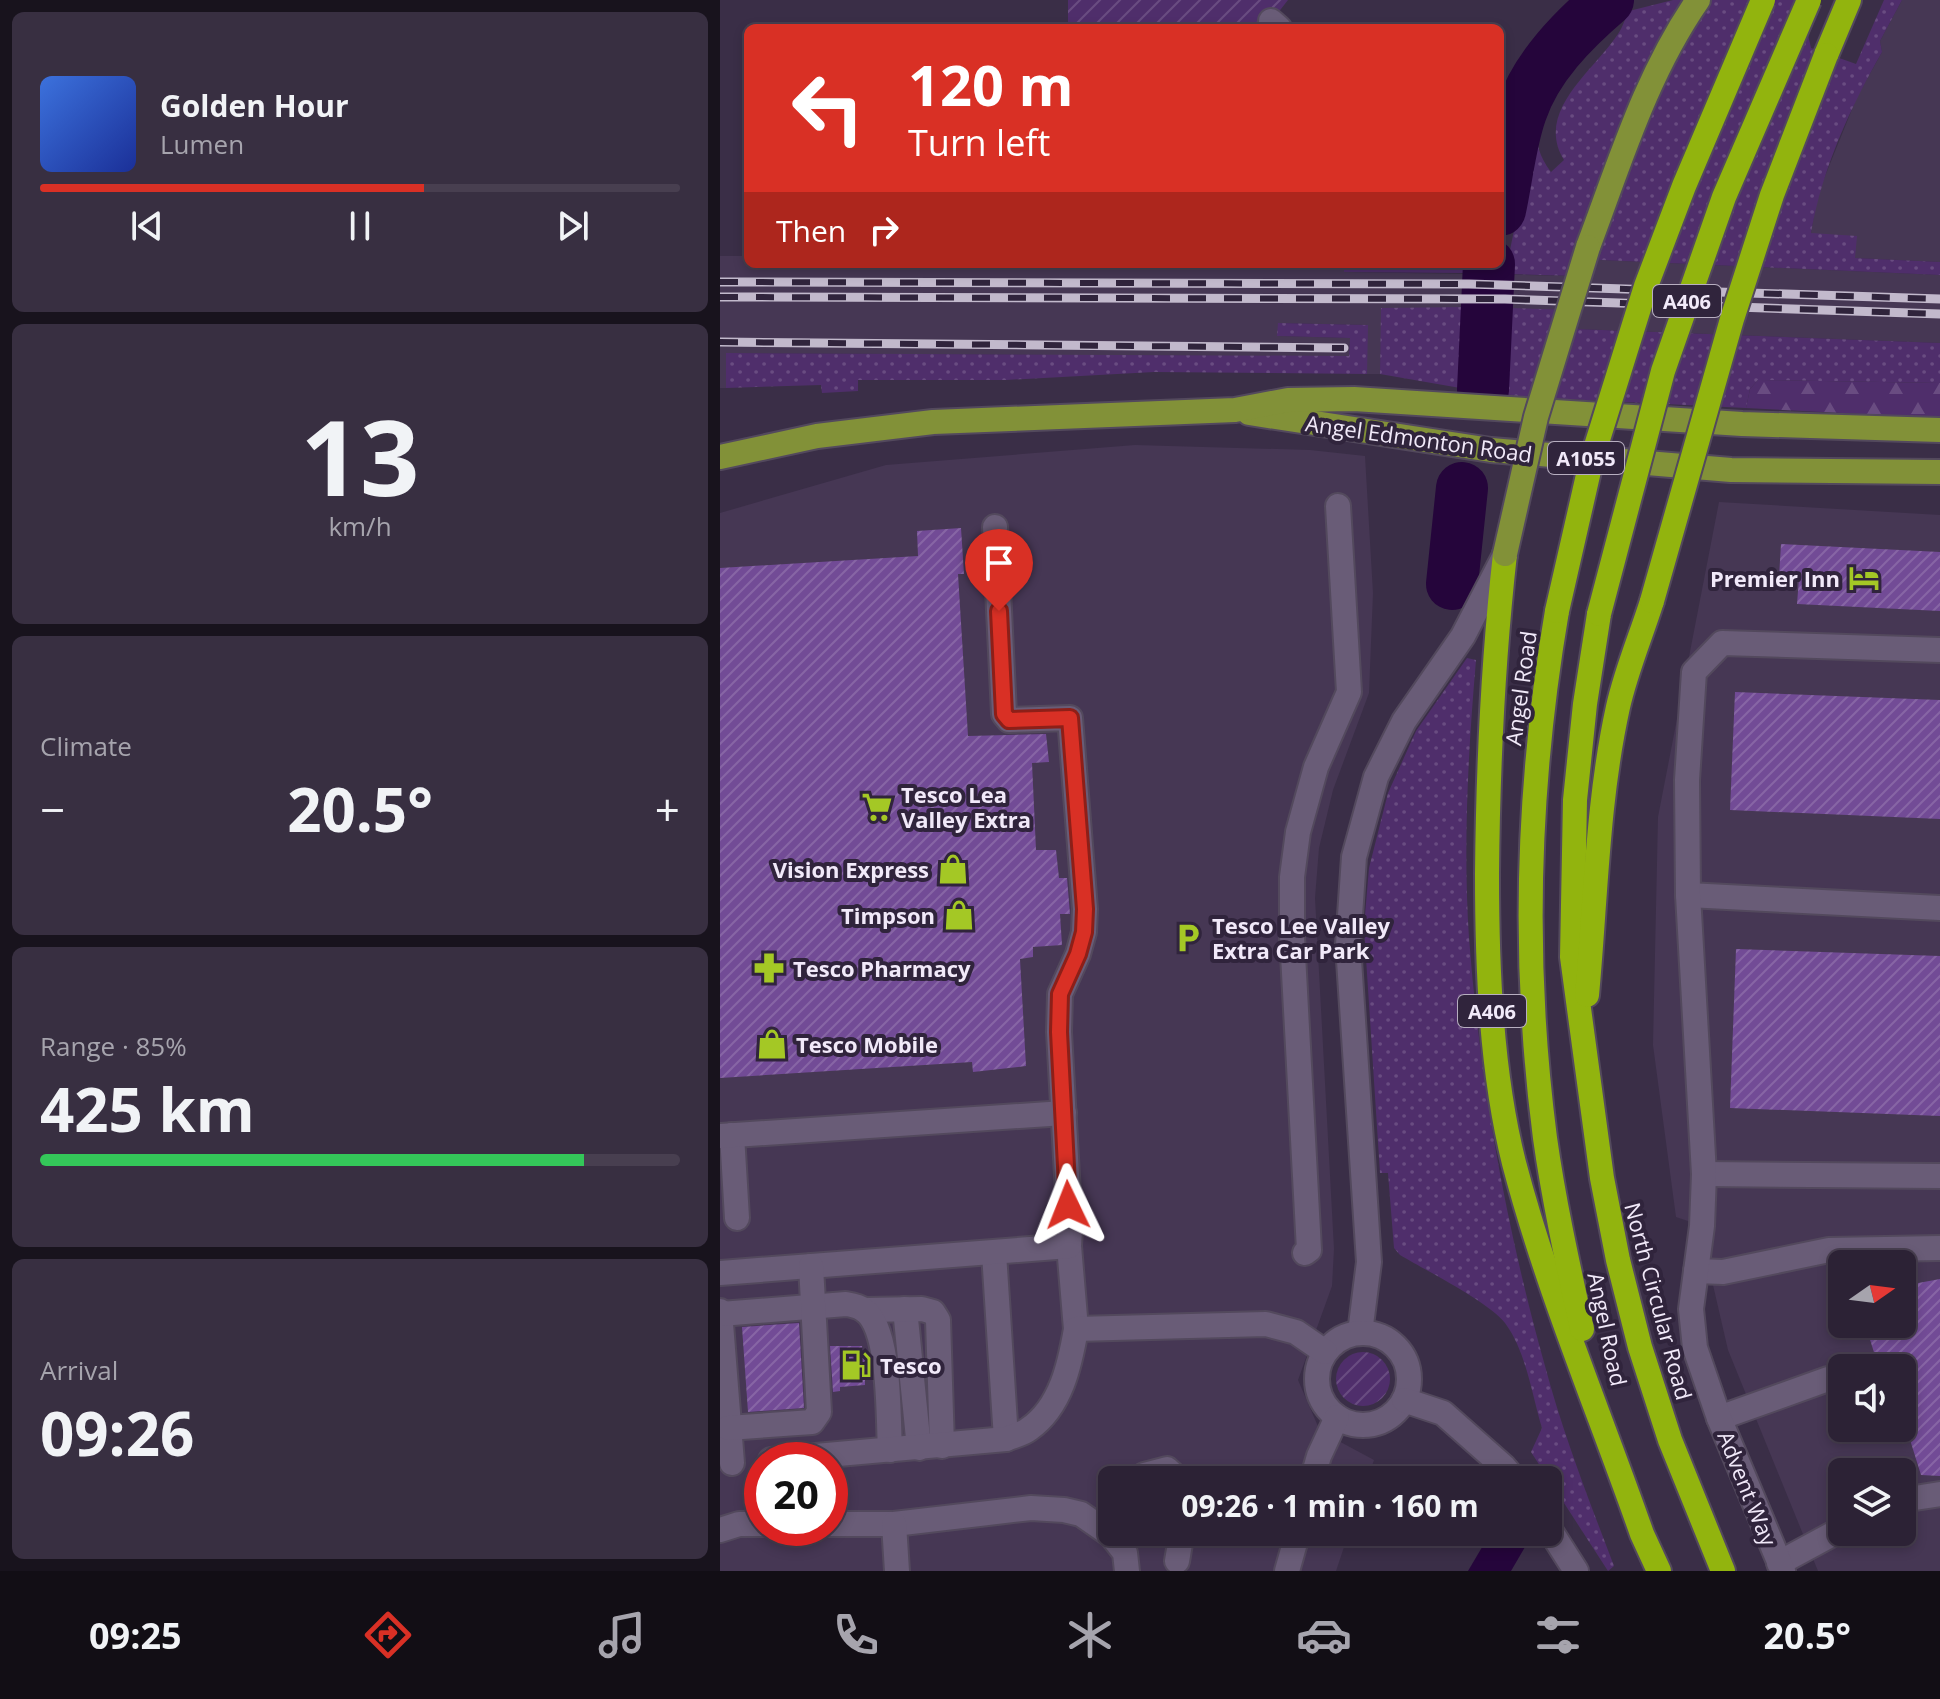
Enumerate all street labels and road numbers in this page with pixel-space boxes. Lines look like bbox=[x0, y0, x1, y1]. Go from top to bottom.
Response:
road number: A406 bbox=[1653, 285, 1721, 317]
street label: Angel Edmonton Road bbox=[1304, 407, 1534, 469]
road number: A1055 bbox=[1548, 442, 1624, 474]
street label: Angel Road bbox=[1497, 629, 1543, 747]
road number: A406 bbox=[1458, 995, 1526, 1027]
street label: North Circular Road bbox=[1618, 1199, 1700, 1403]
street label: Angel Road bbox=[1581, 1269, 1635, 1389]
street label: Advent Way bbox=[1711, 1426, 1785, 1551]

